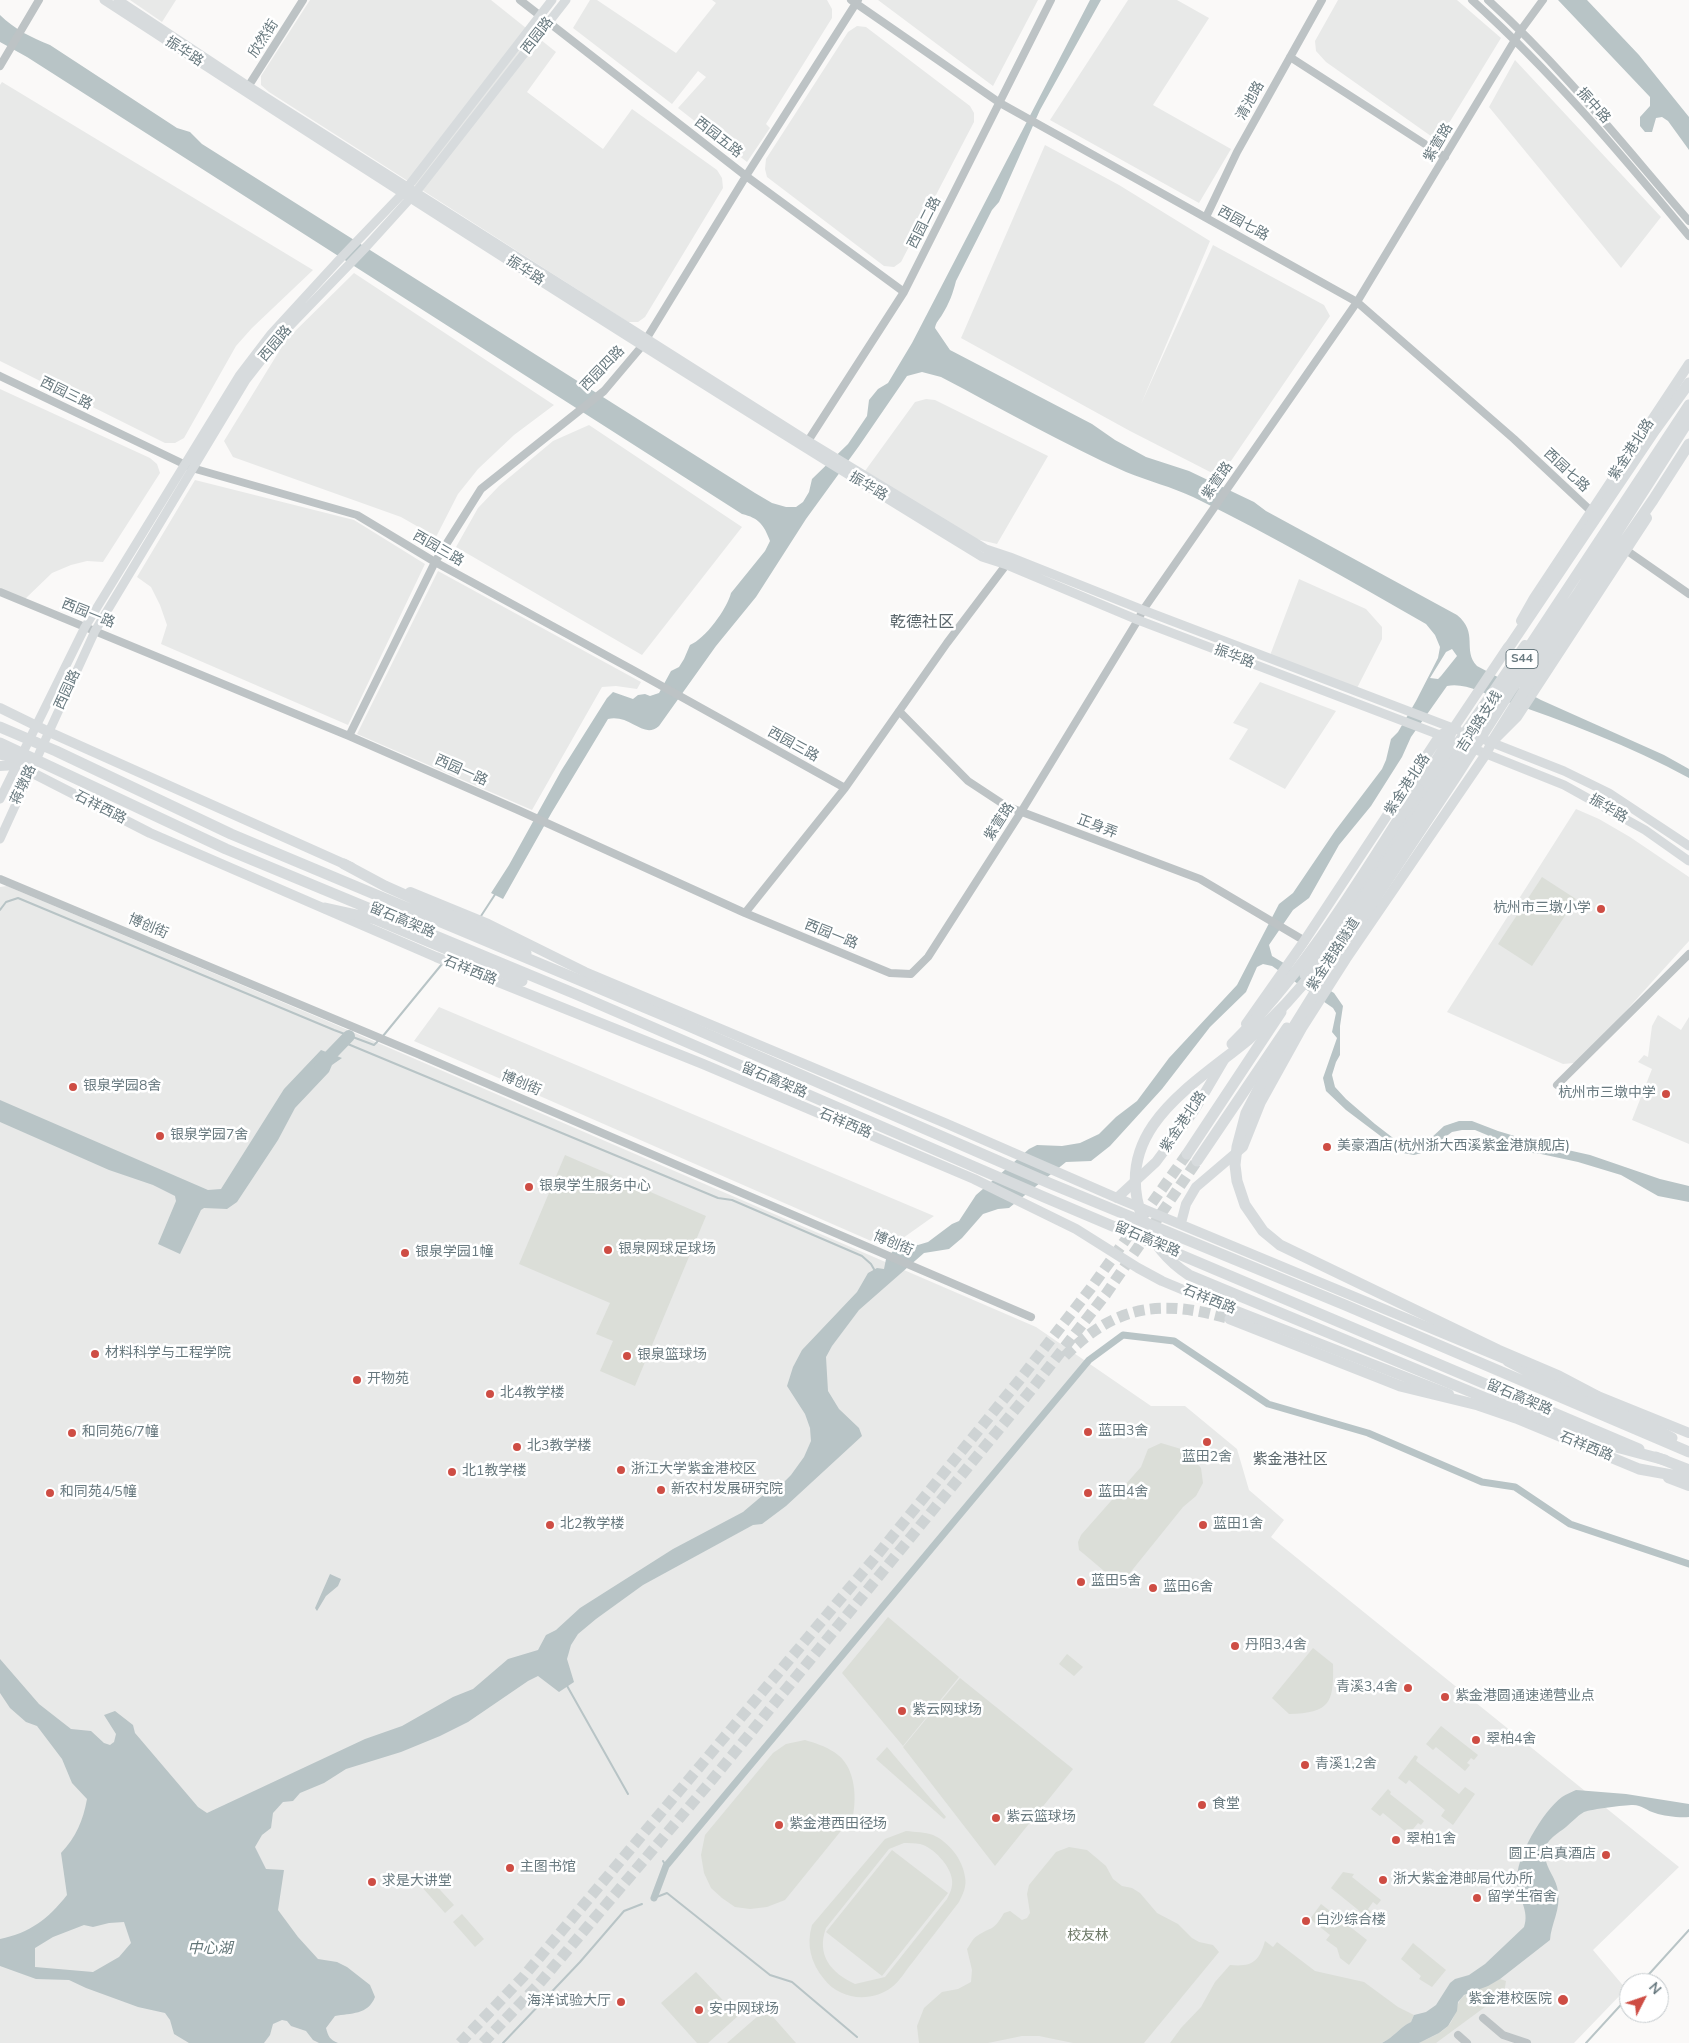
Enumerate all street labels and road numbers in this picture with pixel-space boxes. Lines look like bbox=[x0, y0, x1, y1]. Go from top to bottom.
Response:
street label: 西园路 bbox=[518, 14, 558, 58]
street label: 欣然街 bbox=[246, 17, 282, 61]
street label: 振华路 bbox=[162, 34, 206, 70]
street label: 清池路 bbox=[1233, 79, 1269, 123]
street label: 振中路 bbox=[1573, 85, 1613, 127]
street label: 西园五路 bbox=[691, 114, 745, 162]
street label: 紫萱路 bbox=[1421, 121, 1457, 165]
street label: 西园二路 bbox=[905, 194, 945, 252]
street label: 西园七路 bbox=[1214, 203, 1272, 245]
street label: 振华路 bbox=[503, 253, 547, 289]
street label: 西园路 bbox=[256, 323, 296, 365]
street label: 西园四路 bbox=[578, 343, 628, 395]
street label: 西园三路 bbox=[37, 374, 95, 414]
street label: 紫金港北路 bbox=[1606, 416, 1658, 484]
street label: 西园七路 bbox=[1540, 446, 1592, 496]
street label: 紫萱路 bbox=[1199, 459, 1237, 503]
street label: 振华路 bbox=[846, 469, 890, 505]
street label: 西园三路 bbox=[410, 528, 466, 570]
street label: 西园一路 bbox=[59, 596, 117, 632]
street label: 振华路 bbox=[1211, 642, 1257, 672]
road number: S44 bbox=[1506, 650, 1538, 669]
street label: 西园路 bbox=[52, 667, 84, 713]
street label: 吉鸿路支线 bbox=[1454, 688, 1506, 756]
street label: 西园三路 bbox=[764, 724, 822, 766]
street label: 紫金港北路 bbox=[1382, 751, 1434, 819]
street label: 西园一路 bbox=[432, 752, 490, 790]
street label: 蒋墩路 bbox=[8, 762, 40, 808]
street label: 石祥西路 bbox=[71, 788, 129, 828]
street label: 振华路 bbox=[1586, 791, 1630, 827]
street label: 紫萱路 bbox=[982, 800, 1018, 844]
street label: 正身弄 bbox=[1074, 812, 1120, 842]
street label: 留石高架路 bbox=[367, 900, 437, 942]
street label: 博创街 bbox=[125, 911, 171, 943]
street label: 紫金港路隧道 bbox=[1304, 915, 1364, 995]
street label: 西园一路 bbox=[802, 917, 860, 953]
street label: 石祥西路 bbox=[441, 953, 499, 989]
street label: 留石高架路 bbox=[739, 1060, 809, 1102]
street label: 博创街 bbox=[498, 1068, 544, 1100]
street label: 紫金港北路 bbox=[1157, 1088, 1211, 1156]
street label: 石祥西路 bbox=[816, 1105, 874, 1143]
street label: 留石高架路 bbox=[1112, 1219, 1182, 1261]
street label: 博创街 bbox=[870, 1228, 916, 1260]
street label: 石祥西路 bbox=[1180, 1282, 1238, 1318]
street label: 留石高架路 bbox=[1484, 1377, 1554, 1419]
street label: 石祥西路 bbox=[1557, 1429, 1615, 1465]

